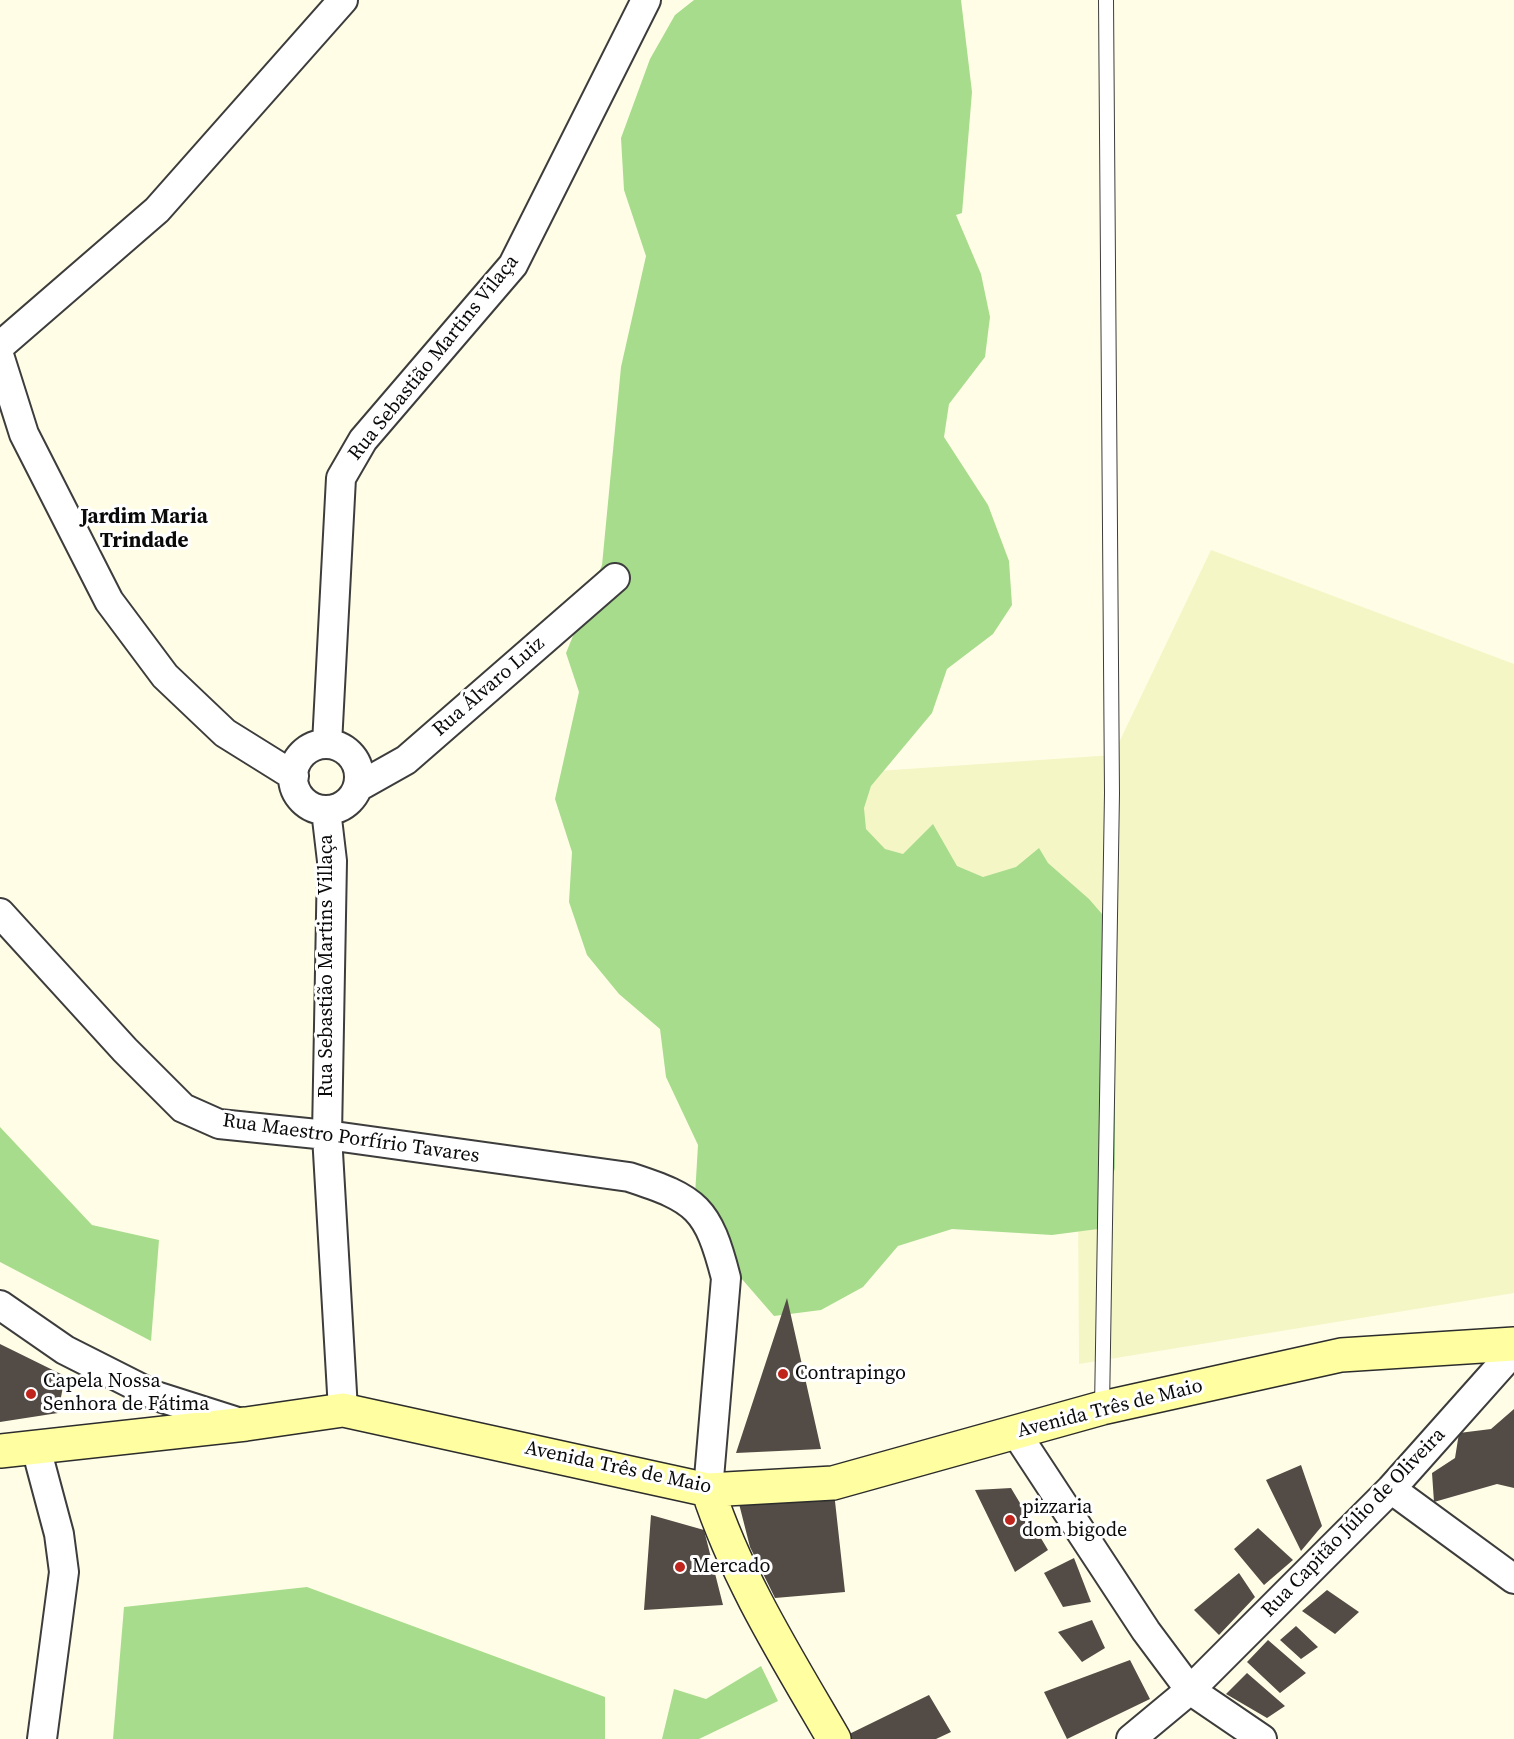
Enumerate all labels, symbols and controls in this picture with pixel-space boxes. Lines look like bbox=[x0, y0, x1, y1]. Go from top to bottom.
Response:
street label: Rua Sebastião Martins Vilaça bbox=[344, 250, 524, 466]
district label: Jardim Maria Trindade bbox=[80, 505, 208, 555]
street label: Rua Álvaro Luiz bbox=[428, 632, 550, 742]
street label: Rua Sebastião Martins Villaça bbox=[315, 834, 339, 1098]
street label: Rua Maestro Porfírio Tavares bbox=[221, 1109, 481, 1169]
place label: Contrapingo bbox=[795, 1362, 906, 1386]
marker: Contrapingo bbox=[776, 1367, 790, 1381]
place label: Capela Nossa Senhora de Fátima bbox=[43, 1370, 209, 1417]
street label: Avenida Três de Maio bbox=[1015, 1374, 1205, 1444]
marker: Capela Nossa Senhora de Fátima bbox=[24, 1387, 38, 1401]
street label: Rua Capitão Júlio de Oliveira bbox=[1257, 1423, 1451, 1623]
street label: Avenida Três de Maio bbox=[522, 1436, 714, 1500]
place label: pizzaria dom bigode bbox=[1022, 1496, 1127, 1543]
marker: pizzaria dom bigode bbox=[1003, 1513, 1017, 1527]
place label: Mercado bbox=[692, 1555, 770, 1579]
marker: Mercado bbox=[673, 1560, 687, 1574]

